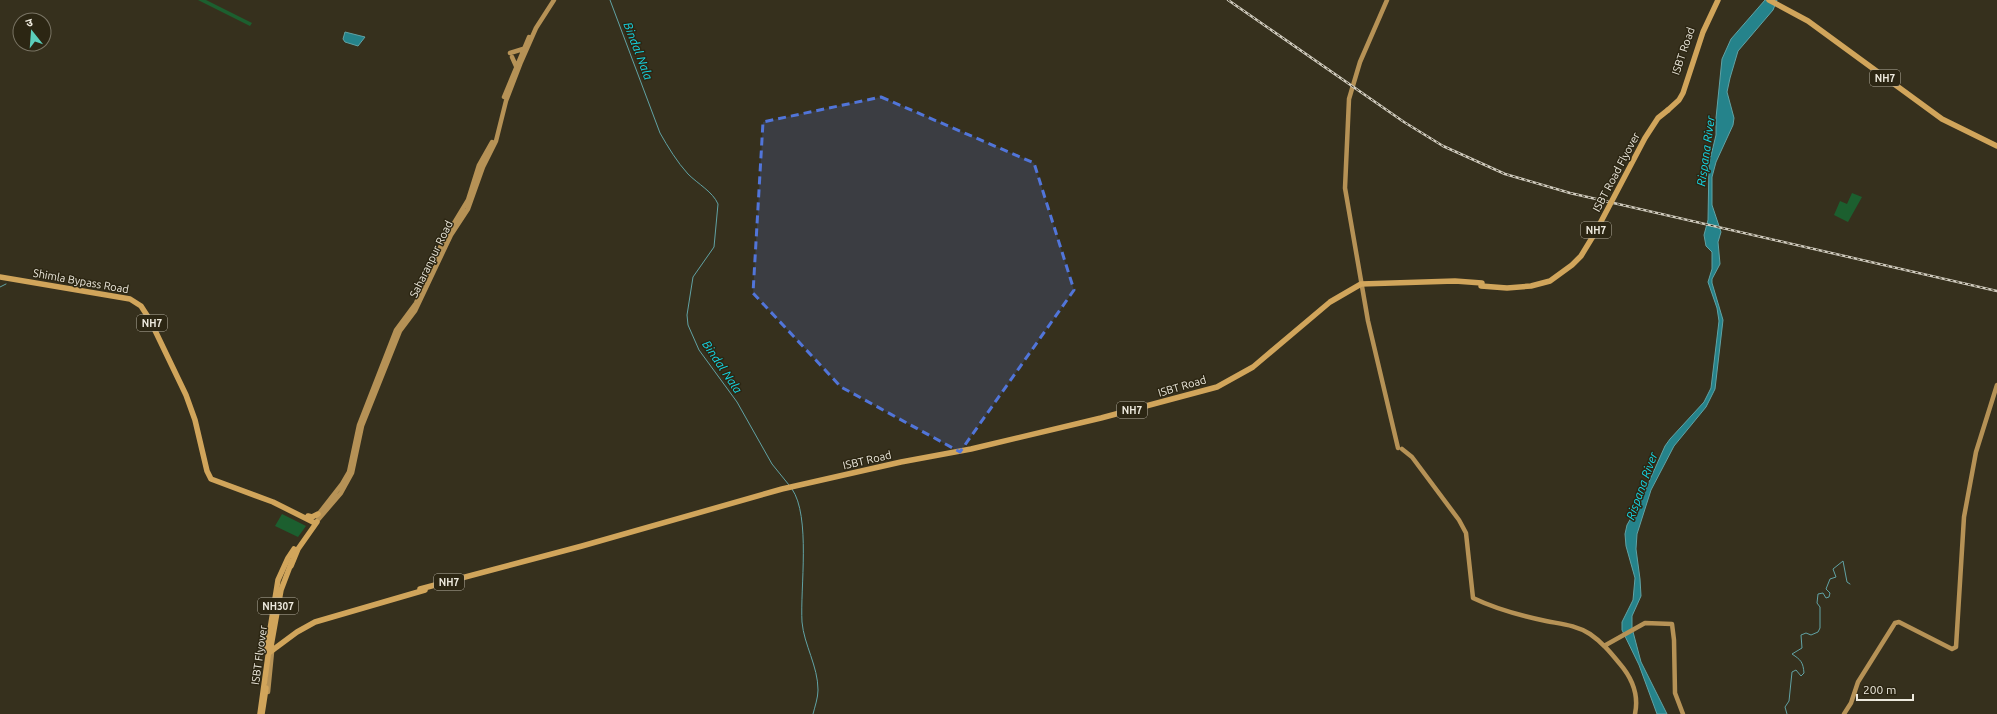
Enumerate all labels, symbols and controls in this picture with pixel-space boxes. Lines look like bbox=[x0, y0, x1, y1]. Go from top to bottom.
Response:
north arrow bbox=[12, 12, 52, 52]
text: उ bbox=[24, 16, 34, 29]
water label: Bindal Nala bbox=[621, 20, 656, 82]
street label: ISBT Road bbox=[1669, 26, 1697, 76]
road number: NH7 bbox=[1870, 70, 1900, 86]
water label: Rispana River bbox=[1694, 115, 1717, 187]
street label: ISBT Road Flyover bbox=[1590, 130, 1642, 214]
street label: Saharanpur Road bbox=[407, 219, 455, 299]
road number: NH7 bbox=[1581, 222, 1611, 238]
street label: Shimla Bypass Road bbox=[32, 267, 130, 295]
road number: NH7 bbox=[137, 315, 167, 331]
water label: Bindal Nala bbox=[700, 338, 745, 396]
street label: ISBT Road bbox=[1157, 373, 1207, 399]
road number: NH7 bbox=[1117, 402, 1147, 418]
street label: ISBT Road bbox=[842, 449, 892, 471]
water label: Rispana River bbox=[1623, 450, 1660, 521]
road number: NH7 bbox=[434, 574, 464, 590]
road number: NH307 bbox=[258, 598, 298, 614]
street label: ISBT Flyover bbox=[249, 624, 269, 686]
scale bar bbox=[1857, 676, 1913, 702]
text: 200 m bbox=[1863, 683, 1896, 696]

